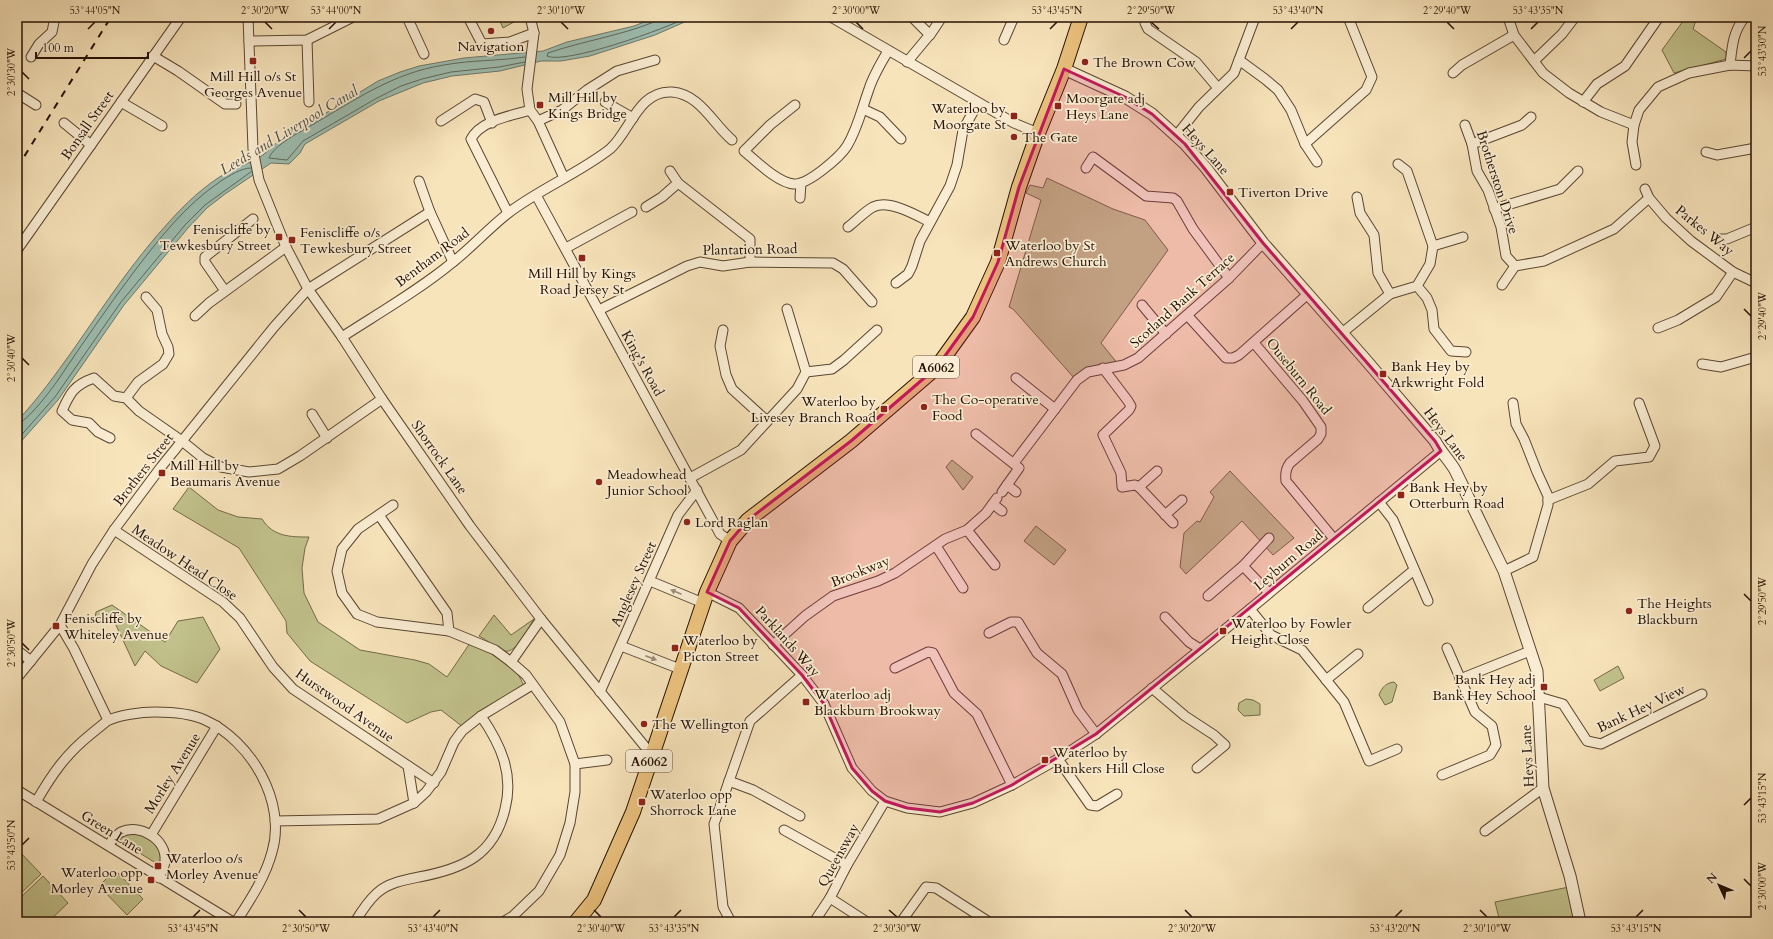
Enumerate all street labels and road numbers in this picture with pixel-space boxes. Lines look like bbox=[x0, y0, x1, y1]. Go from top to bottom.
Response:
street label: Bonsall Street bbox=[57, 86, 119, 164]
street label: Heys Lane bbox=[1178, 120, 1234, 179]
street label: Brotherston Drive bbox=[1472, 128, 1523, 236]
street label: Parkes Way bbox=[1671, 201, 1739, 260]
street label: Bentham Road bbox=[391, 223, 474, 292]
street label: Plantation Road bbox=[702, 239, 798, 260]
street label: Scotland Bank Terrace bbox=[1126, 248, 1239, 352]
street label: King's Road bbox=[617, 327, 669, 400]
street label: Ouseburn Road bbox=[1262, 334, 1336, 419]
road number: A6062 bbox=[913, 356, 959, 378]
street label: Heys Lane bbox=[1419, 404, 1472, 465]
street label: Shorrock Lane bbox=[407, 416, 472, 498]
street label: Brothers Street bbox=[109, 428, 178, 510]
street label: Meadow Head Close bbox=[128, 520, 241, 605]
street label: Leyburn Road bbox=[1250, 525, 1327, 595]
street label: Anglesey Street bbox=[606, 538, 661, 630]
street label: Brookway bbox=[828, 551, 893, 592]
street label: Parklands Way bbox=[751, 602, 825, 681]
street label: Hurstwood Avenue bbox=[292, 664, 398, 747]
street label: Bank Hey View bbox=[1594, 679, 1689, 737]
street label: Heys Lane bbox=[1516, 724, 1539, 788]
street label: Morley Avenue bbox=[140, 729, 205, 817]
road number: A6062 bbox=[626, 750, 672, 772]
street label: Green Lane bbox=[77, 806, 146, 859]
street label: Queensway bbox=[813, 820, 864, 890]

